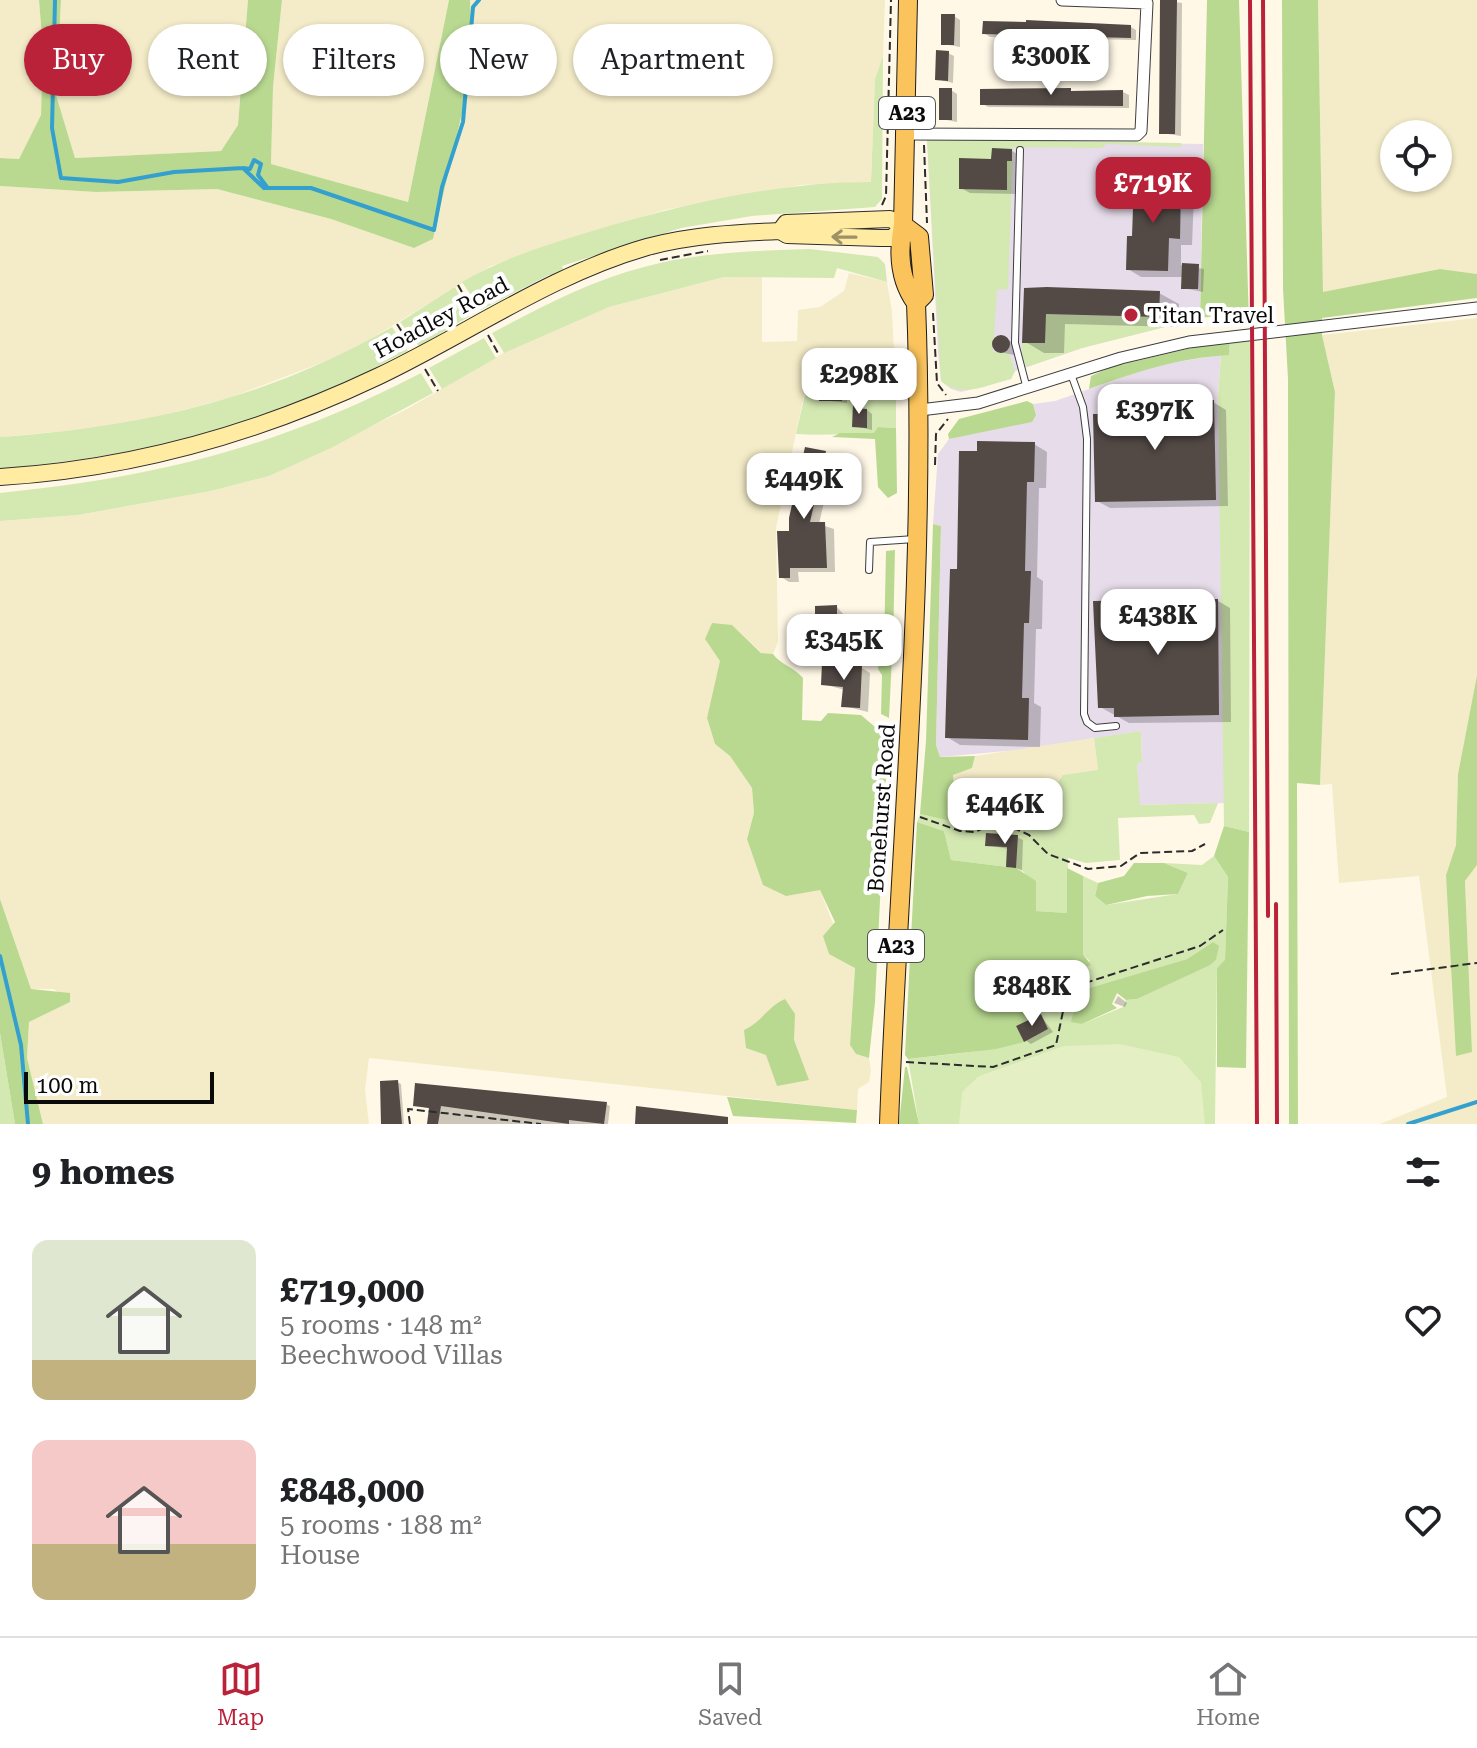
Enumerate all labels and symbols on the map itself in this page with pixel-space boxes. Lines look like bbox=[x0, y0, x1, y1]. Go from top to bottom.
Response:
pin: £300K bbox=[995, 29, 1107, 97]
road number: A23 bbox=[879, 97, 935, 129]
pin: £719K bbox=[1097, 157, 1209, 225]
one-way arrow bbox=[831, 229, 858, 244]
street label: Hoadley Road bbox=[370, 272, 513, 363]
place label: Titan Travel bbox=[1147, 303, 1274, 328]
marker: Titan Travel bbox=[1122, 306, 1140, 324]
pin: £298K bbox=[803, 348, 915, 416]
pin: £397K bbox=[1099, 384, 1211, 452]
pin: £449K bbox=[748, 453, 860, 521]
pin: £438K bbox=[1102, 589, 1214, 657]
pin: £345K bbox=[788, 614, 900, 682]
street label: Bonehurst Road bbox=[863, 723, 900, 893]
pin: £446K bbox=[949, 778, 1061, 846]
road number: A23 bbox=[868, 930, 924, 962]
pin: £848K bbox=[976, 960, 1088, 1028]
scale bar bbox=[24, 1068, 214, 1104]

